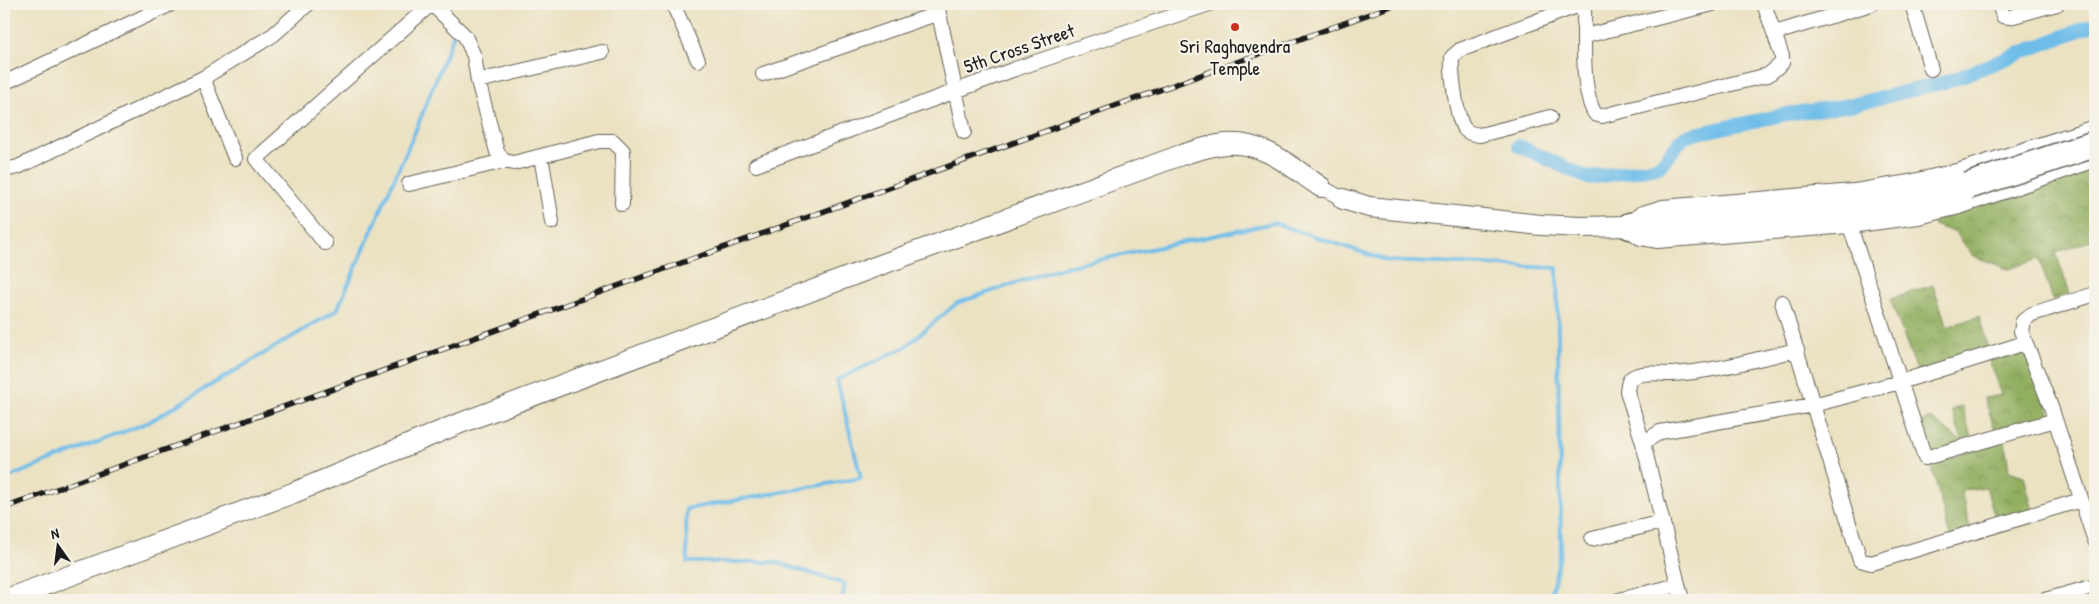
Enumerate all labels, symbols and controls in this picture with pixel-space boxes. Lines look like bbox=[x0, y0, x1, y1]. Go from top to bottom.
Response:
street label: 5th Cross Street bbox=[960, 17, 1078, 79]
marker: Sri Raghavendra Temple bbox=[1229, 21, 1241, 33]
place label: Sri Raghavendra Temple bbox=[1180, 33, 1291, 81]
north arrow bbox=[32, 522, 82, 572]
text: N bbox=[49, 523, 61, 543]

